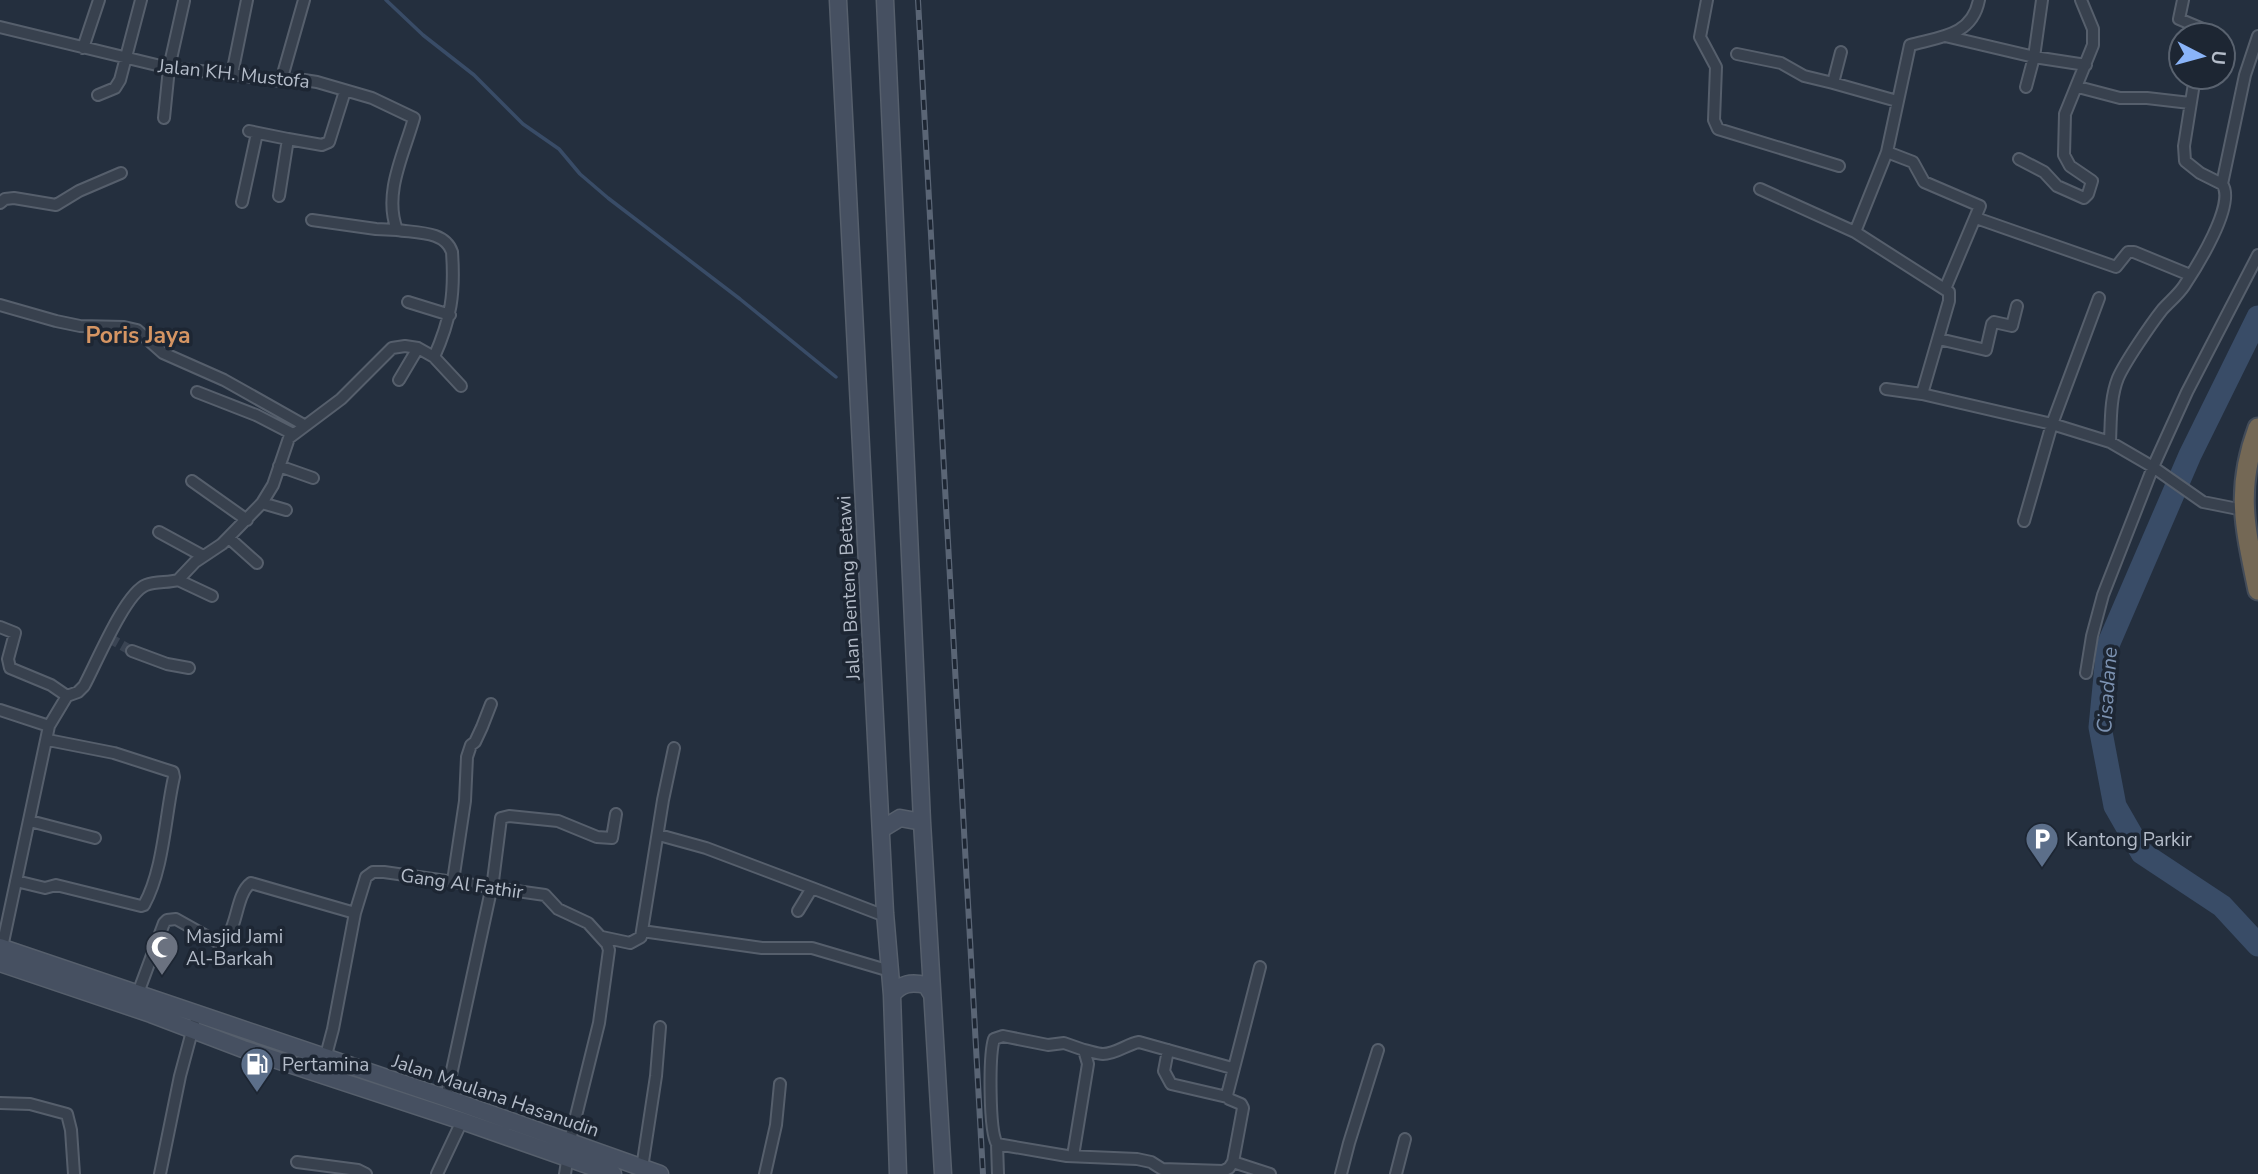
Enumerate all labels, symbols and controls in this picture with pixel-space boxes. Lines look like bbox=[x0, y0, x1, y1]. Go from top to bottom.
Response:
north arrow bbox=[2167, 21, 2237, 91]
text: U bbox=[2204, 49, 2232, 66]
street label: Jalan KH. Mustofa bbox=[156, 53, 311, 95]
district label: Poris Jaya bbox=[85, 320, 191, 351]
street label: Jalan Benteng Betawi bbox=[831, 495, 867, 682]
water label: Cisadane bbox=[2090, 646, 2124, 734]
parking icon: Kantong Parkir bbox=[2023, 820, 2061, 869]
place label: Kantong Parkir bbox=[2066, 827, 2192, 853]
street label: Gang Al Fathir bbox=[399, 863, 525, 906]
place label: Masjid Jami Al-Barkah bbox=[186, 924, 283, 972]
mosque icon: Masjid Jami Al-Barkah bbox=[143, 928, 181, 977]
fuel station icon: Pertamina bbox=[238, 1045, 276, 1094]
street label: Jalan Maulana Hasanudin bbox=[388, 1048, 603, 1144]
place label: Pertamina bbox=[282, 1052, 369, 1078]

